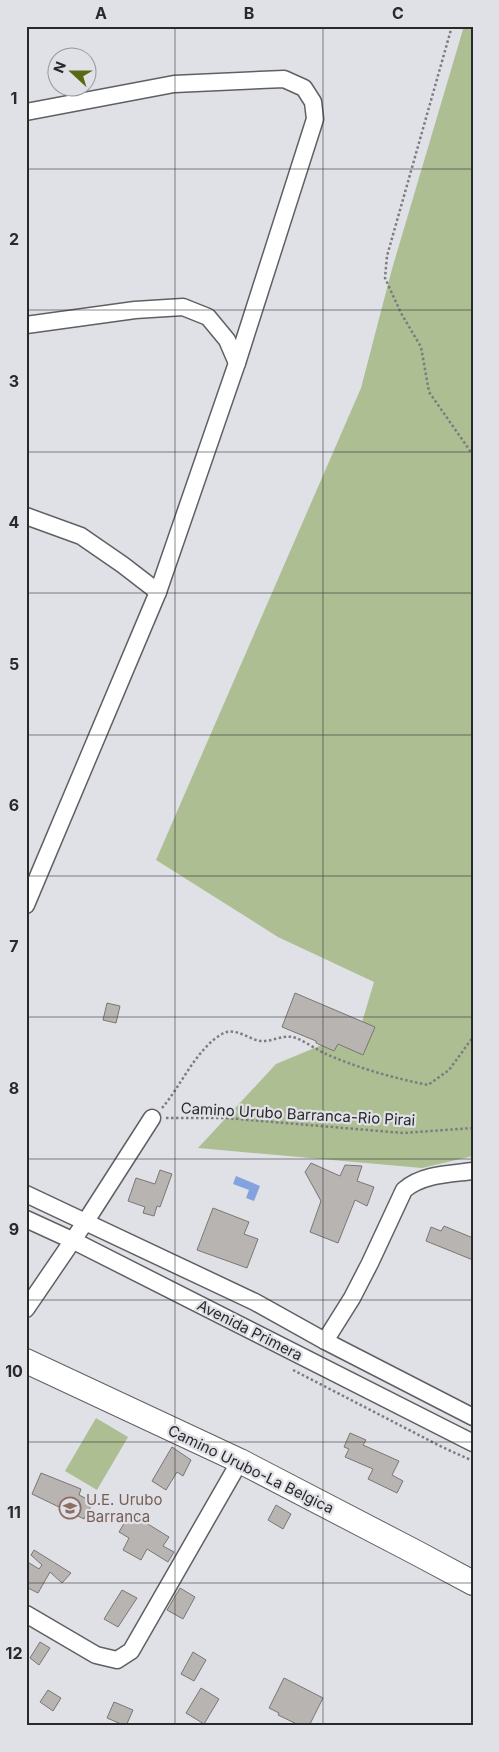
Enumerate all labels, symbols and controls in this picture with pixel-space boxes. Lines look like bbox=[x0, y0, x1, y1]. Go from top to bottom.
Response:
text: A bbox=[95, 3, 107, 23]
text: B bbox=[244, 3, 254, 23]
text: C bbox=[392, 3, 404, 23]
north arrow bbox=[48, 48, 98, 98]
text: N bbox=[50, 59, 69, 75]
text: 1 bbox=[11, 88, 17, 108]
text: 2 bbox=[9, 229, 19, 249]
text: 3 bbox=[9, 371, 19, 391]
text: 4 bbox=[9, 512, 20, 532]
text: 5 bbox=[9, 654, 19, 674]
text: 6 bbox=[9, 795, 19, 815]
text: 7 bbox=[9, 936, 19, 956]
text: 8 bbox=[9, 1078, 19, 1098]
street label: Camino Urubo Barranca-Rio Pirai bbox=[180, 1098, 416, 1130]
text: 9 bbox=[9, 1219, 19, 1239]
street label: Avenida Primera bbox=[194, 1295, 306, 1365]
text: 10 bbox=[5, 1361, 23, 1381]
street label: Camino Urubo-La Belgica bbox=[165, 1421, 337, 1517]
place label: U.E. Urubo Barranca bbox=[86, 1490, 162, 1526]
school or university icon: U.E. Urubo Barranca bbox=[58, 1496, 82, 1520]
text: 11 bbox=[7, 1502, 21, 1522]
text: 12 bbox=[6, 1643, 22, 1663]

